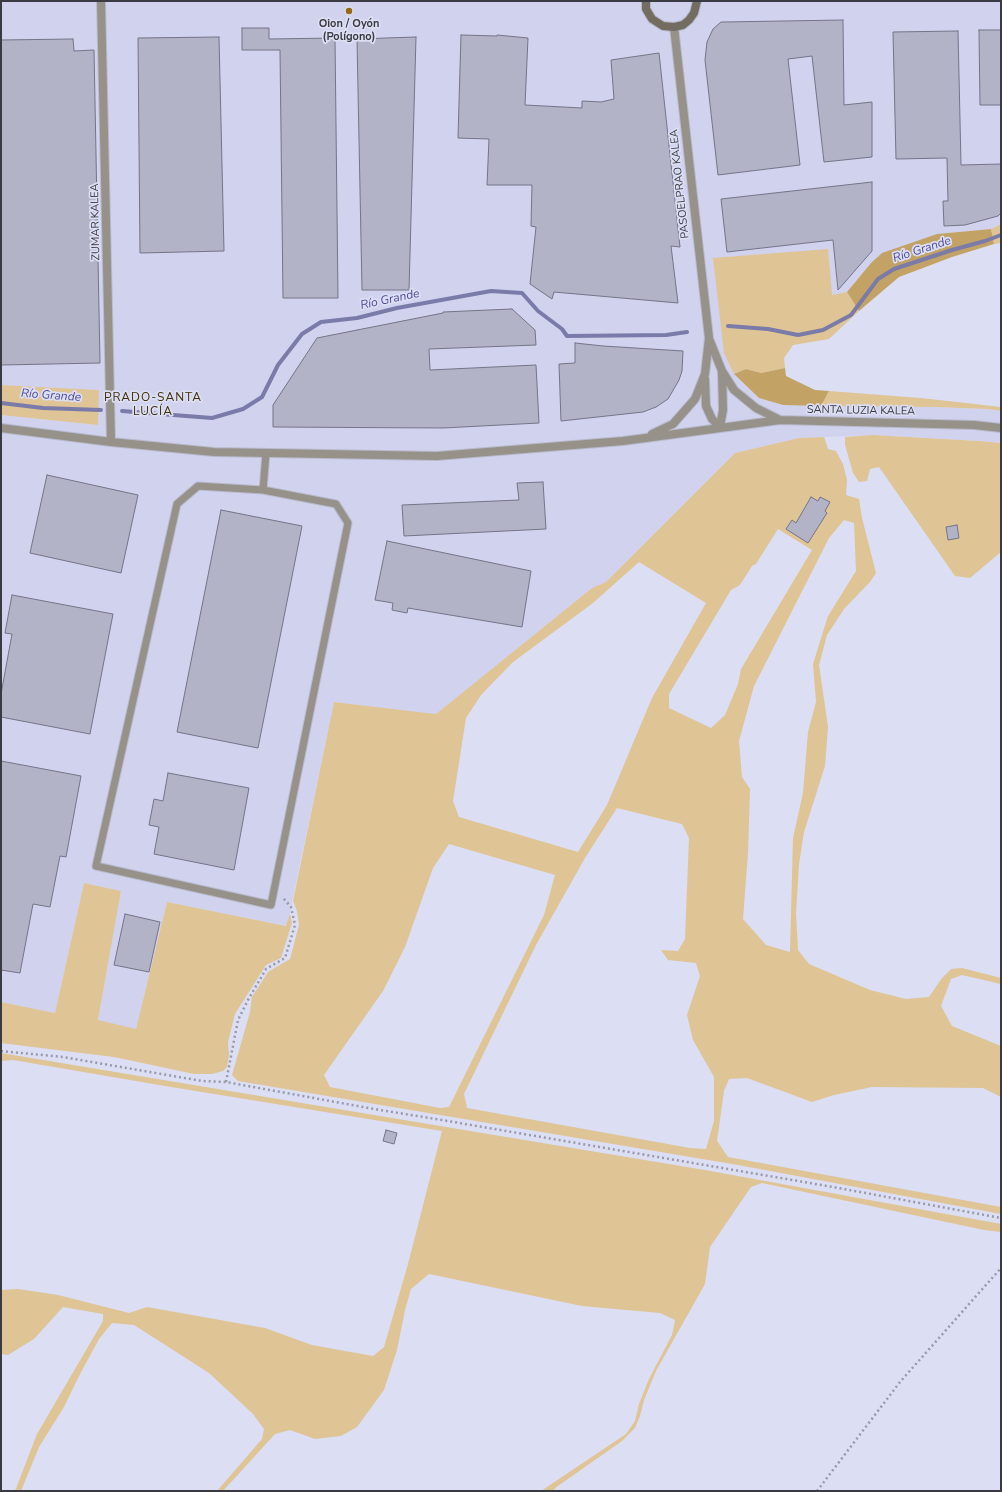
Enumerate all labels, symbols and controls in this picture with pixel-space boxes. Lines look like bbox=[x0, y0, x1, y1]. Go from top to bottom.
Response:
marker: Oion / Oyón (Polígono) bbox=[344, 6, 354, 16]
place label: Oion / Oyón (Polígono) bbox=[319, 17, 379, 43]
street label: PASOELPRAO KALEA bbox=[668, 129, 692, 239]
street label: ZUMAR KALEA bbox=[89, 183, 103, 261]
water label: Río Grande bbox=[891, 234, 953, 266]
water label: Río Grande bbox=[359, 287, 421, 313]
water label: Río Grande bbox=[21, 387, 81, 405]
district label: PRADO-SANTA LUCÍA bbox=[104, 391, 202, 419]
street label: SANTA LUZIA KALEA bbox=[807, 403, 915, 419]

